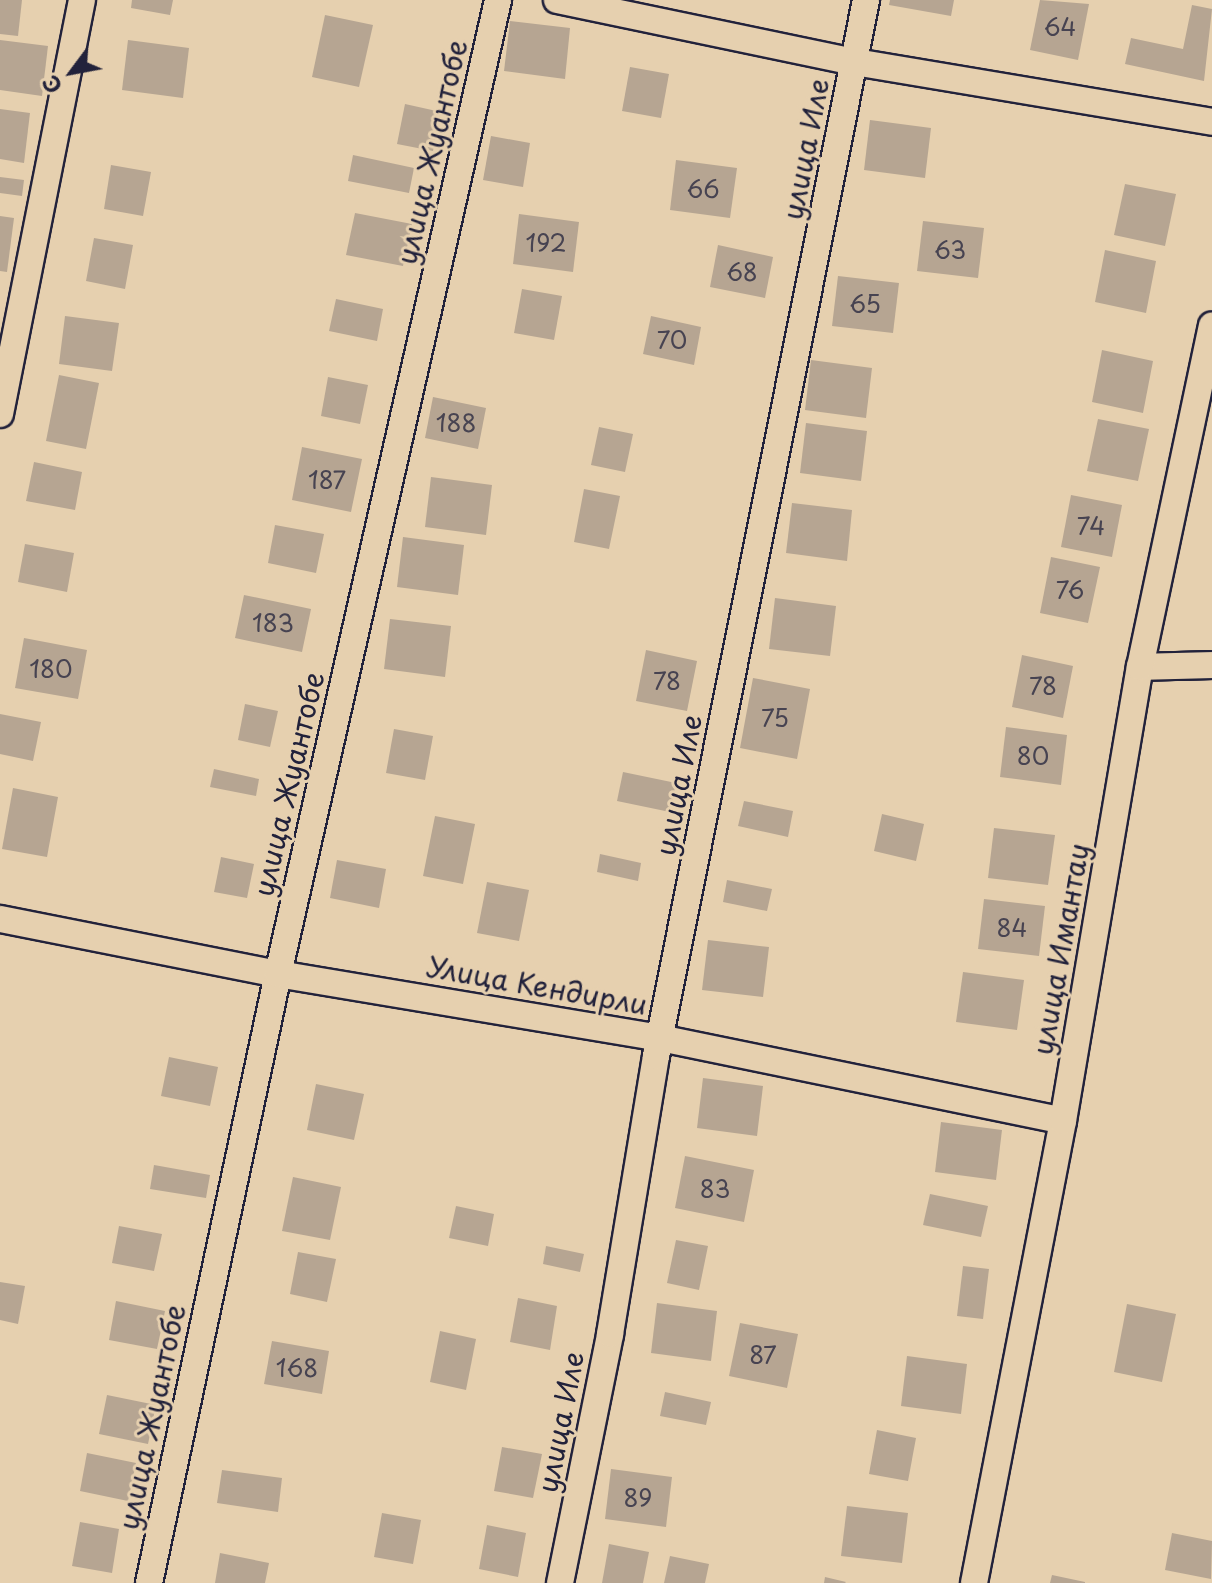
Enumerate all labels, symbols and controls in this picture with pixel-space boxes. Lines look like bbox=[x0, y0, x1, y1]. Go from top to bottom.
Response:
house number: 64 bbox=[1044, 13, 1076, 41]
north arrow bbox=[32, 32, 112, 112]
street label: улица Жуантобе bbox=[389, 36, 473, 268]
text: С bbox=[33, 69, 70, 101]
street label: улица Иле bbox=[775, 75, 835, 223]
house number: 66 bbox=[686, 175, 720, 203]
house number: 192 bbox=[525, 229, 567, 257]
house number: 63 bbox=[934, 236, 966, 264]
house number: 68 bbox=[726, 258, 758, 286]
house number: 65 bbox=[849, 290, 881, 318]
house number: 70 bbox=[657, 326, 687, 354]
house number: 188 bbox=[436, 409, 476, 437]
house number: 187 bbox=[308, 466, 346, 494]
house number: 74 bbox=[1077, 512, 1105, 540]
house number: 76 bbox=[1056, 576, 1084, 604]
house number: 183 bbox=[252, 609, 294, 637]
house number: 180 bbox=[29, 655, 73, 683]
house number: 78 bbox=[653, 667, 681, 695]
street label: улица Жуантобе bbox=[246, 668, 330, 900]
house number: 78 bbox=[1029, 672, 1057, 700]
house number: 75 bbox=[761, 704, 789, 732]
street label: улица Иле bbox=[648, 711, 708, 859]
house number: 80 bbox=[1017, 742, 1049, 770]
street label: улица Имантау bbox=[1025, 840, 1095, 1058]
house number: 84 bbox=[997, 914, 1027, 942]
street label: Улица Кендирли bbox=[424, 949, 650, 1021]
house number: 83 bbox=[700, 1175, 730, 1203]
street label: улица Жуантобе bbox=[111, 1301, 191, 1533]
house number: 87 bbox=[749, 1341, 777, 1369]
street label: улица Иле bbox=[530, 1348, 590, 1496]
house number: 168 bbox=[276, 1354, 318, 1382]
house number: 89 bbox=[624, 1484, 652, 1512]

